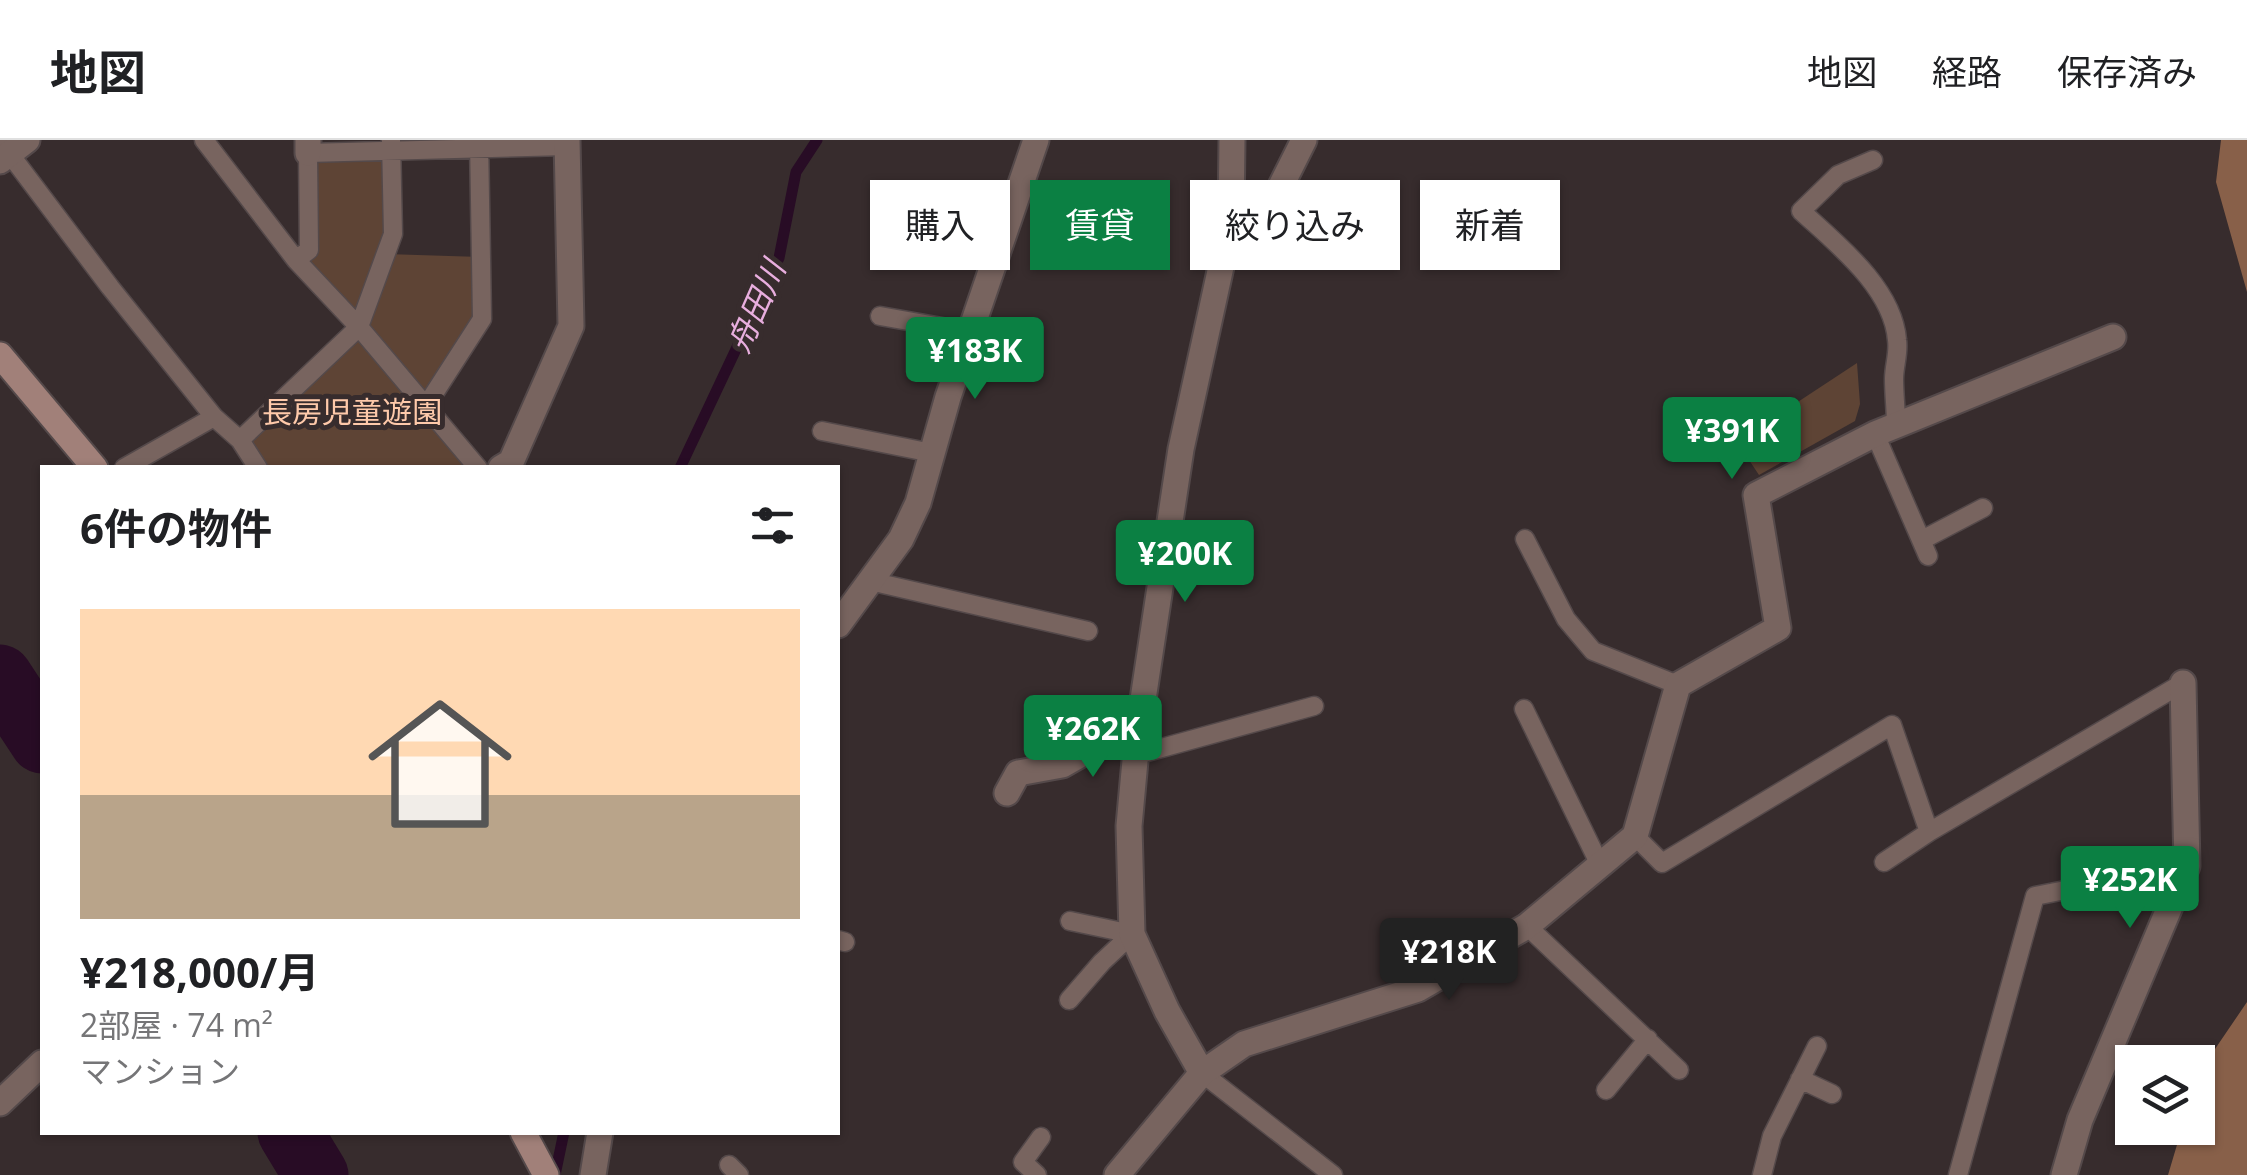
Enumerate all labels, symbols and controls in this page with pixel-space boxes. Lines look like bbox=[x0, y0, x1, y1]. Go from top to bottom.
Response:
text: 地図 bbox=[50, 39, 146, 104]
text: 地図 bbox=[1807, 48, 1877, 95]
text: 経路 bbox=[1932, 48, 2002, 95]
text: 保存済み bbox=[2057, 48, 2197, 95]
chip: 購入 bbox=[870, 180, 1010, 270]
chip: 賃貸 bbox=[1030, 180, 1170, 270]
chip: 絞り込み bbox=[1190, 180, 1400, 270]
chip: 新着 bbox=[1420, 180, 1560, 270]
water label: 舟田川 bbox=[716, 251, 795, 359]
pin: ¥183K bbox=[905, 317, 1045, 402]
text: ¥183K bbox=[928, 328, 1022, 371]
park label: 長房児童遊園 bbox=[262, 391, 442, 432]
pin: ¥391K bbox=[1662, 397, 1802, 482]
text: ¥391K bbox=[1685, 408, 1779, 451]
icon: filters bbox=[745, 498, 800, 553]
text: 6件の物件 bbox=[80, 499, 272, 556]
pin: ¥200K bbox=[1115, 520, 1255, 605]
text: ¥200K bbox=[1138, 531, 1232, 574]
icon: home bbox=[350, 674, 530, 854]
pin: ¥262K bbox=[1023, 695, 1163, 780]
text: ¥262K bbox=[1046, 706, 1140, 749]
pin: ¥252K bbox=[2060, 846, 2200, 931]
text: ¥252K bbox=[2083, 857, 2177, 900]
pin: ¥218K bbox=[1379, 918, 1519, 1003]
text: ¥218K bbox=[1402, 929, 1496, 972]
text: ¥218,000/月 bbox=[80, 943, 319, 1000]
text: 2部屋 · 74 m² bbox=[80, 1003, 273, 1046]
map controls bbox=[2115, 1045, 2215, 1145]
button: layers bbox=[2115, 1045, 2215, 1145]
text: マンション bbox=[80, 1049, 240, 1092]

